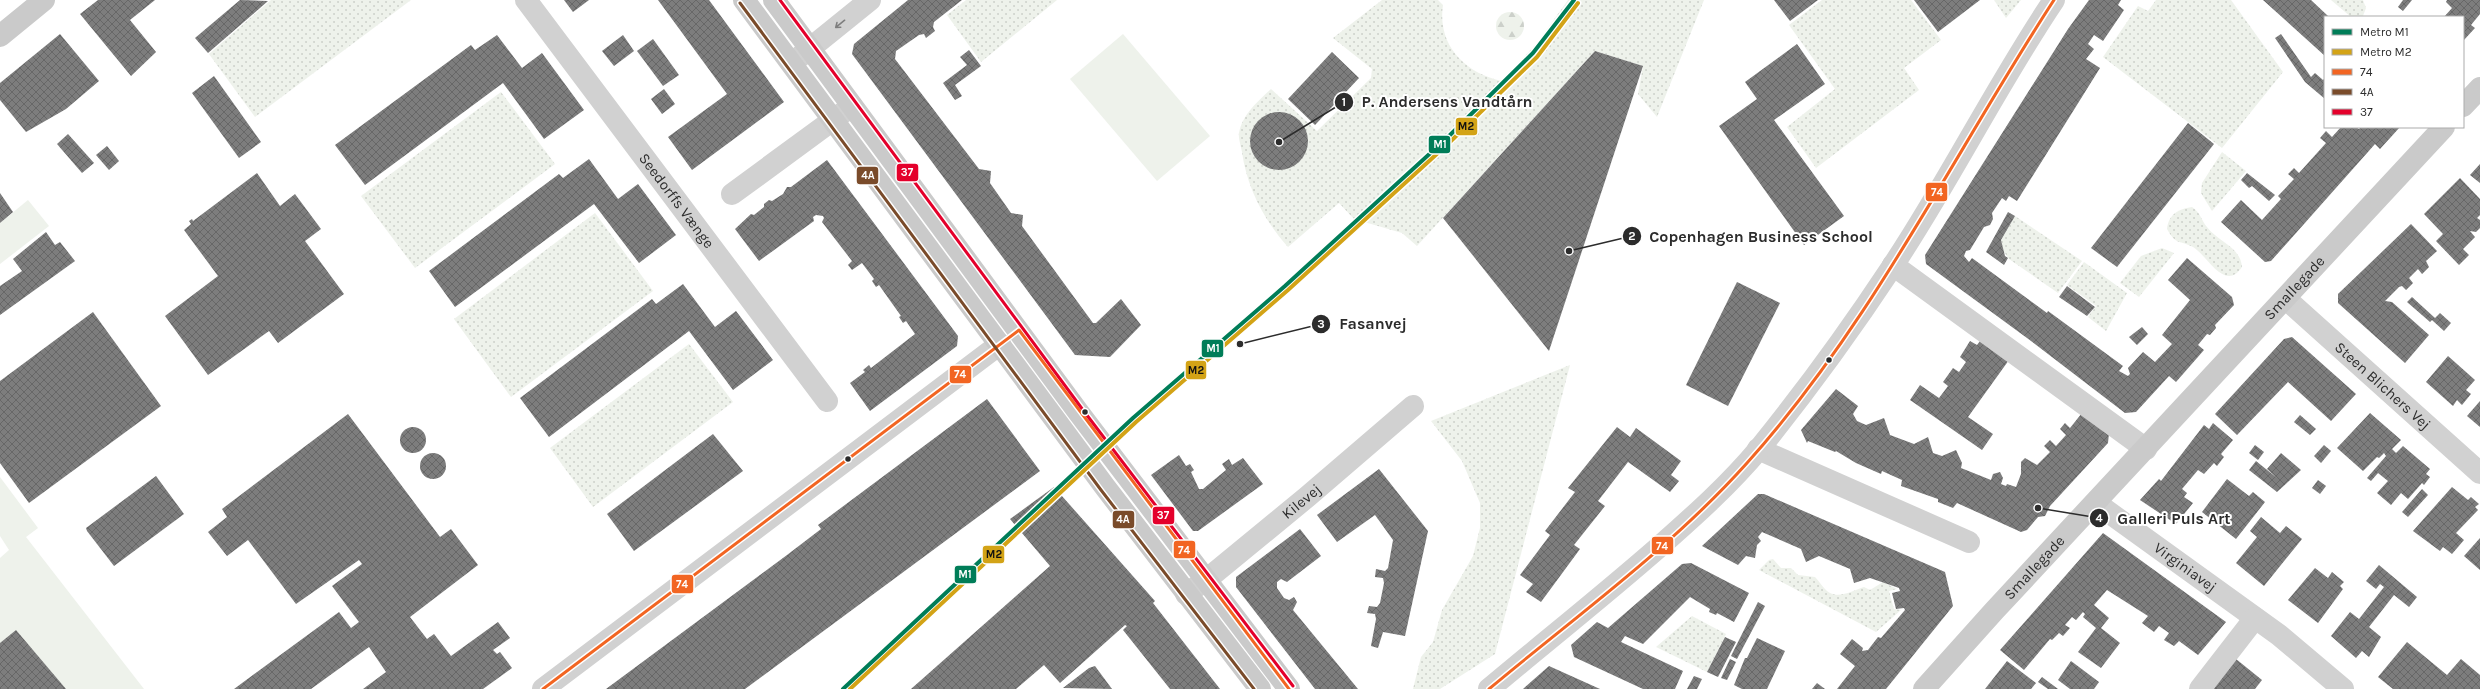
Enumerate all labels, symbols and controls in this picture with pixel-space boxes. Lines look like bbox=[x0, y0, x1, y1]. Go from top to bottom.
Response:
legend bbox=[2324, 16, 2464, 128]
one-way arrow bbox=[834, 20, 845, 29]
text: Metro M1 bbox=[2360, 25, 2409, 39]
text: Metro M2 bbox=[2360, 45, 2412, 59]
text: 74 bbox=[2360, 65, 2373, 79]
text: 4A bbox=[2360, 85, 2374, 99]
callout: P. Andersens Vandtårn bbox=[1334, 88, 1541, 116]
text: P. Andersens Vandtårn bbox=[1362, 92, 1532, 111]
text: 1 bbox=[1342, 95, 1346, 109]
text: 37 bbox=[2360, 105, 2373, 119]
line badge: M2 bbox=[1455, 117, 1478, 136]
text: M2 bbox=[1458, 120, 1474, 133]
line badge: M1 bbox=[1428, 135, 1451, 154]
text: M1 bbox=[1433, 138, 1447, 151]
street label: Seedorffs Vænge bbox=[635, 150, 718, 252]
line badge: 37 bbox=[896, 163, 919, 182]
line badge: 4A bbox=[856, 166, 879, 185]
text: 37 bbox=[901, 166, 914, 179]
text: 4A bbox=[861, 169, 875, 182]
line badge: 74 bbox=[1925, 182, 1948, 202]
text: 74 bbox=[1931, 186, 1943, 199]
callout: Copenhagen Business School bbox=[1622, 222, 1881, 250]
text: Copenhagen Business School bbox=[1649, 227, 1873, 246]
text: 2 bbox=[1628, 229, 1636, 243]
street label: Smallegade bbox=[2260, 252, 2329, 324]
callout: Fasanvej bbox=[1311, 310, 1415, 338]
text: Fasanvej bbox=[1339, 314, 1407, 333]
text: 3 bbox=[1317, 317, 1325, 331]
street label: Steen Blichers Vej bbox=[2331, 338, 2434, 433]
line badge: M1 bbox=[1201, 339, 1224, 358]
text: M1 bbox=[1206, 342, 1220, 355]
unlabelled marker bbox=[1824, 355, 1834, 365]
line badge: M2 bbox=[1185, 360, 1207, 380]
text: M2 bbox=[1188, 364, 1204, 377]
line badge: 74 bbox=[949, 365, 972, 384]
text: 74 bbox=[954, 368, 966, 381]
unlabelled marker bbox=[1080, 407, 1090, 417]
unlabelled marker bbox=[843, 454, 853, 464]
street label: Kilevej bbox=[1278, 480, 1325, 523]
callout: Galleri Puls Art bbox=[2089, 504, 2238, 532]
line badge: 37 bbox=[1152, 506, 1175, 525]
text: 37 bbox=[1157, 509, 1170, 522]
text: Galleri Puls Art bbox=[2117, 509, 2231, 528]
line badge: 4A bbox=[1112, 510, 1135, 529]
text: 4 bbox=[2095, 511, 2103, 525]
text: 4A bbox=[1116, 513, 1130, 526]
street label: Smallegade bbox=[2000, 532, 2068, 603]
line badge: 74 bbox=[1651, 536, 1674, 555]
street label: Virginiavej bbox=[2150, 539, 2220, 596]
line badge: 74 bbox=[1173, 540, 1196, 559]
text: 74 bbox=[1656, 540, 1668, 553]
text: 74 bbox=[1178, 544, 1190, 557]
line badge: M2 bbox=[982, 545, 1005, 564]
text: M2 bbox=[986, 548, 1002, 561]
line badge: M1 bbox=[954, 565, 977, 584]
text: M1 bbox=[958, 568, 972, 581]
line badge: 74 bbox=[671, 574, 694, 594]
text: 74 bbox=[676, 578, 688, 591]

